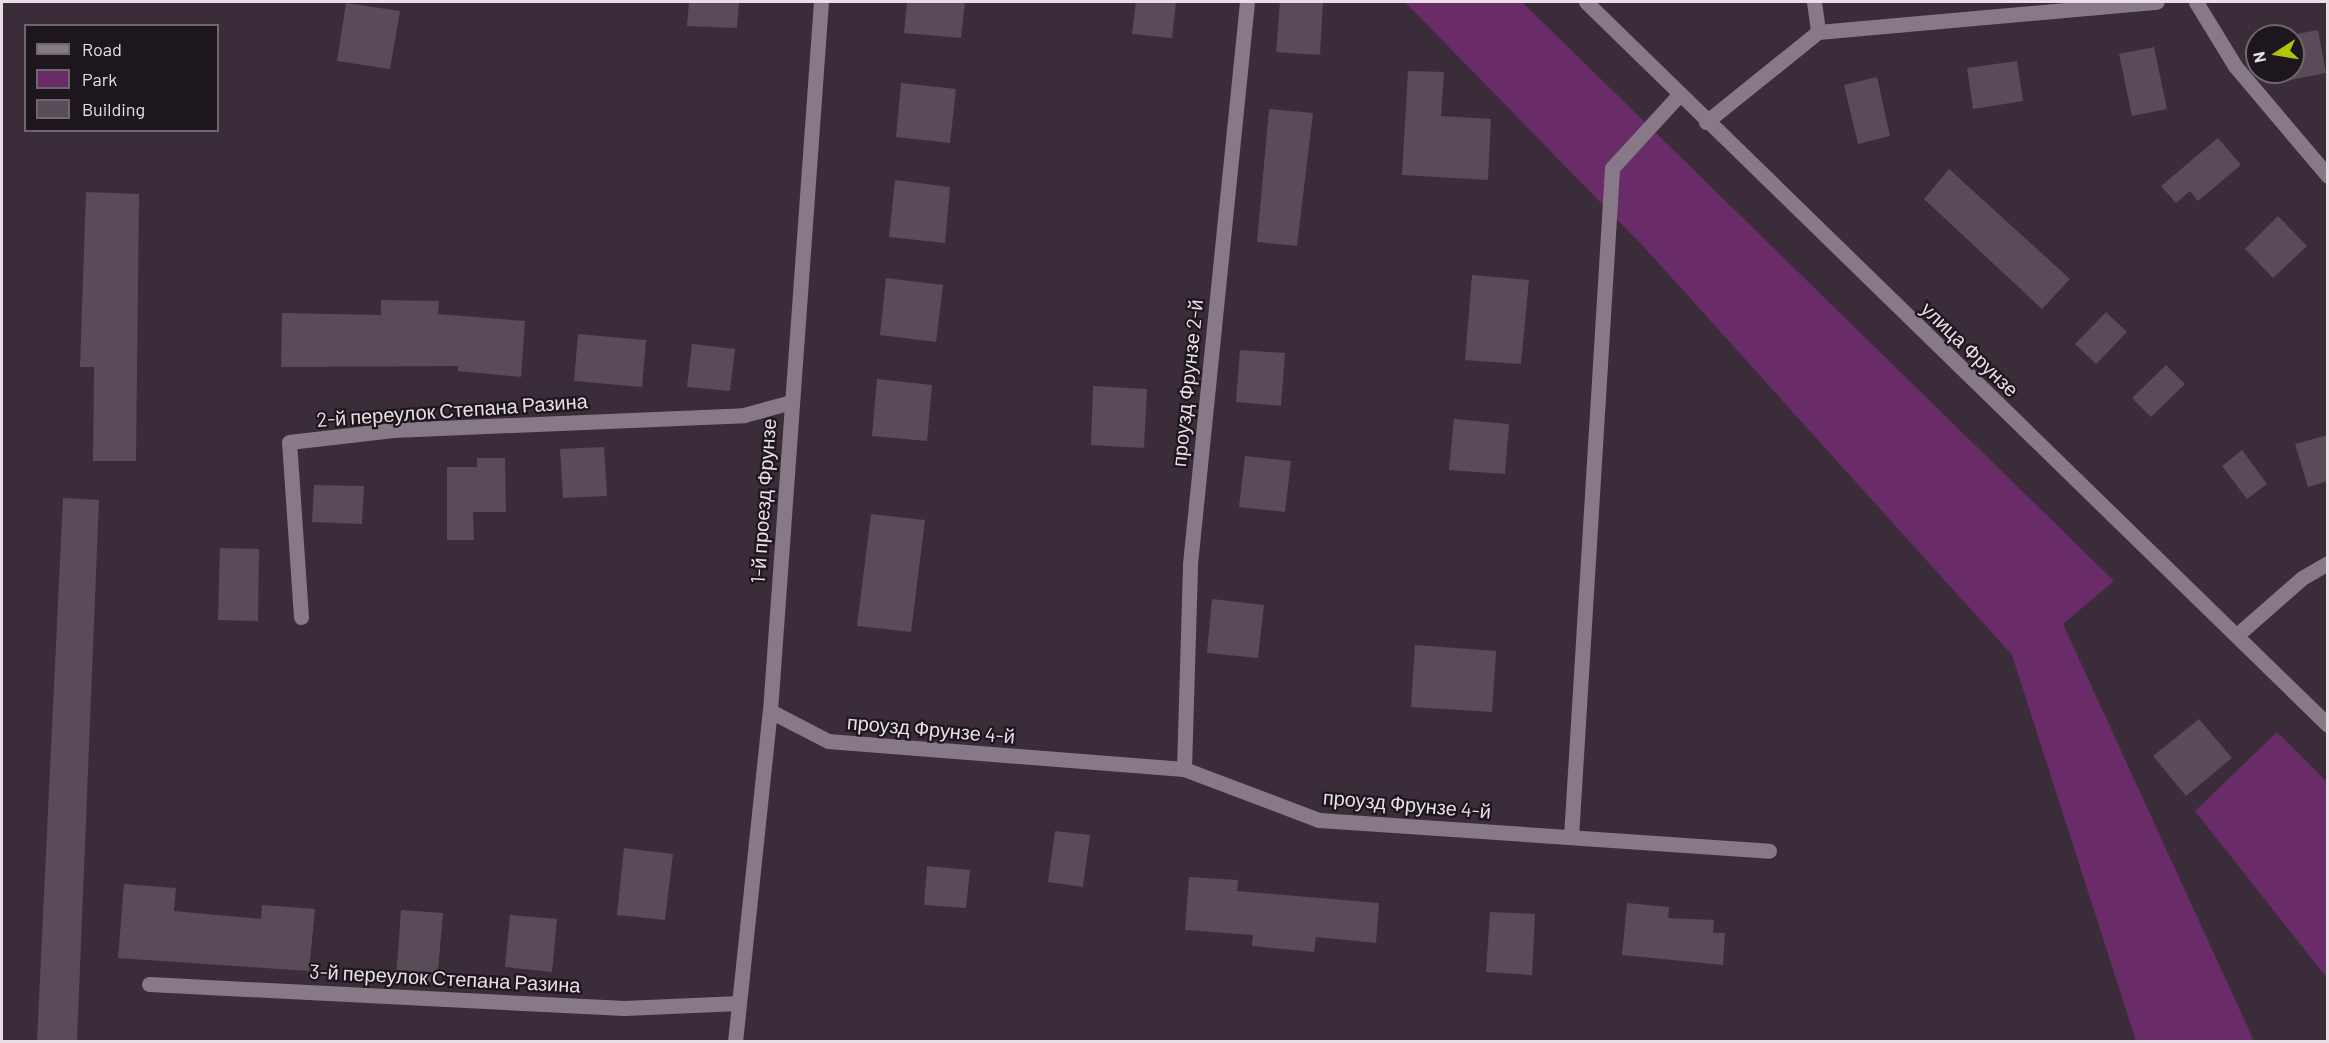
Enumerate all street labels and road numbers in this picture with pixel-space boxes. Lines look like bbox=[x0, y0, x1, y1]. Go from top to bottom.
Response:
street label: улица Фрунзе bbox=[1916, 297, 2024, 401]
street label: проузд Фрунзе 2-й bbox=[1166, 298, 1208, 468]
street label: 2-й переулок Степана Разина bbox=[316, 389, 588, 431]
street label: 1-й проезд Фрунзе bbox=[745, 418, 781, 584]
street label: проузд Фрунзе 4-й bbox=[846, 710, 1016, 748]
street label: проузд Фрунзе 4-й bbox=[1322, 785, 1492, 823]
street label: 3-й переулок Степана Разина bbox=[309, 959, 581, 997]

